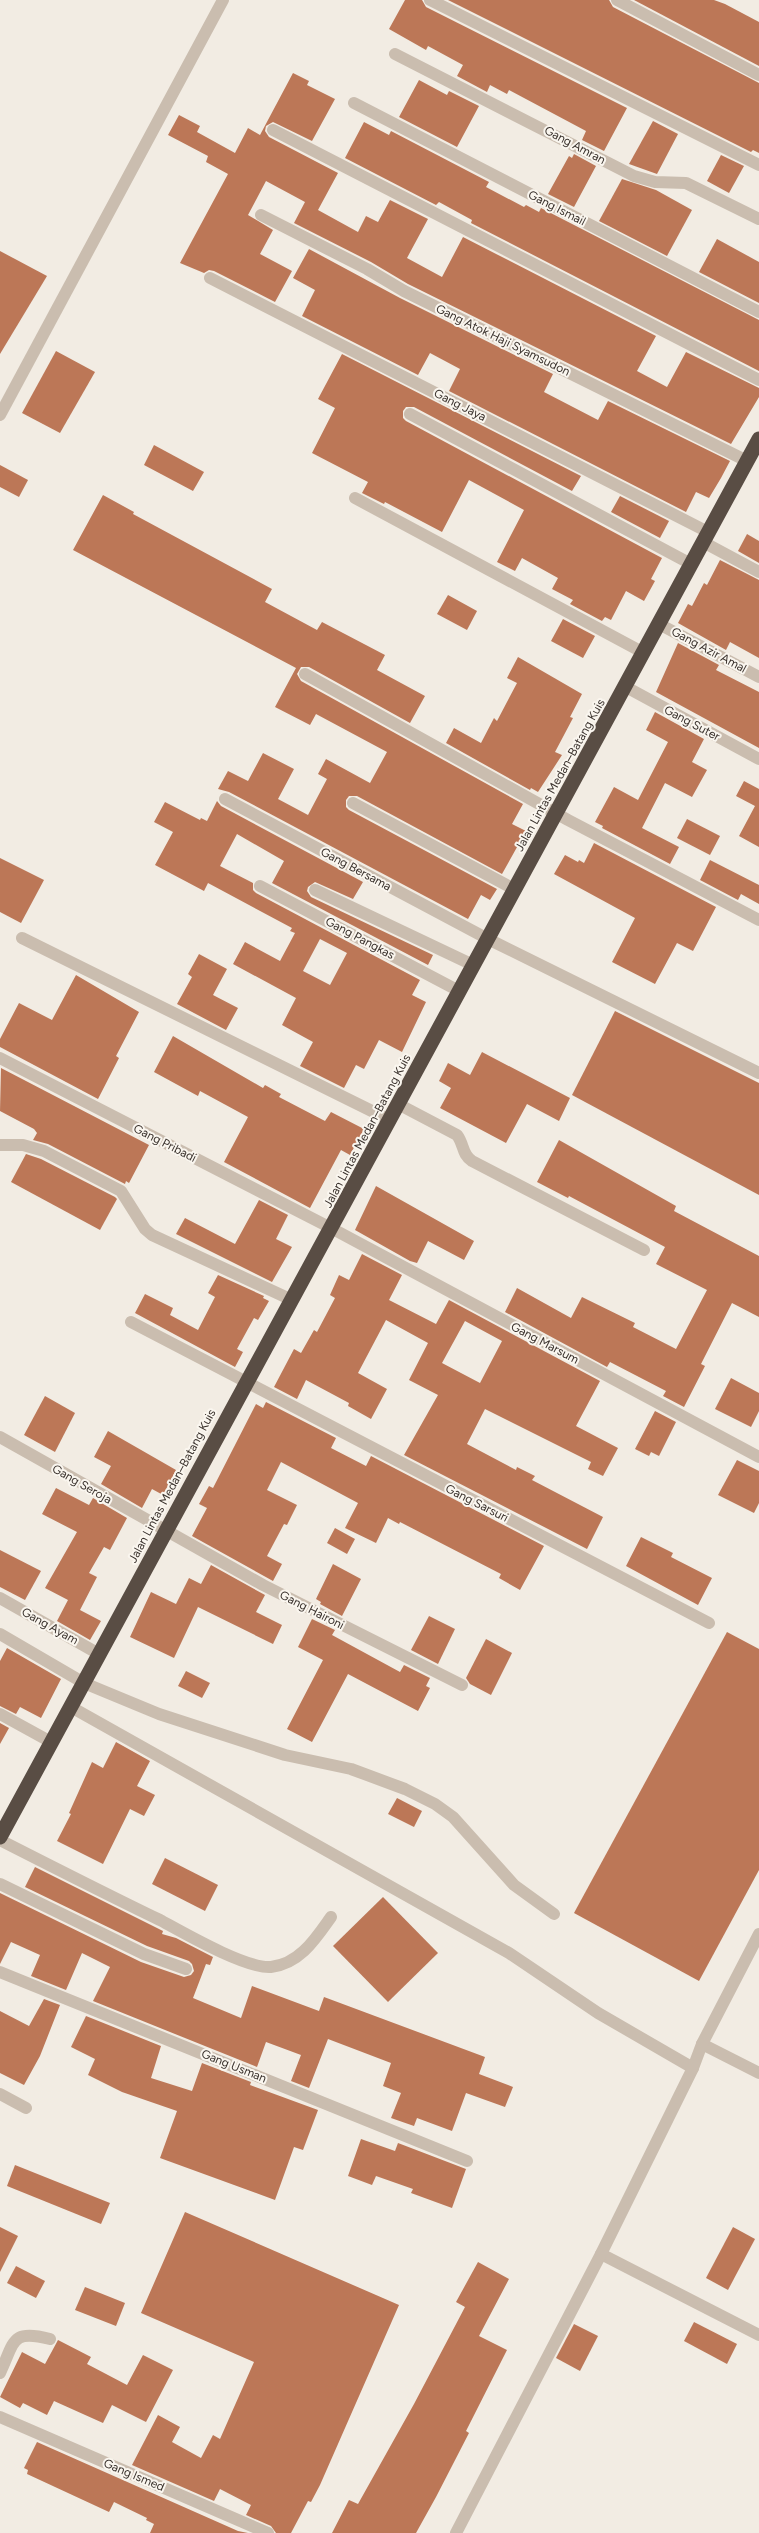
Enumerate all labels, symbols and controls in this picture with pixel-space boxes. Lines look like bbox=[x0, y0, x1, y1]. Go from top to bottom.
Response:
street label: Gang Amran bbox=[542, 123, 608, 167]
street label: Gang Ismail bbox=[526, 188, 588, 228]
street label: Gang Atok Haji Syamsudon bbox=[434, 301, 573, 379]
street label: Gang Jaya bbox=[432, 386, 488, 424]
street label: Gang Azir Amal bbox=[669, 624, 749, 676]
street label: Jalan Lintas Medan–Batang Kuis bbox=[512, 696, 608, 854]
street label: Gang Suter bbox=[662, 702, 722, 744]
street label: Gang Bersama bbox=[318, 845, 394, 893]
street label: Gang Pangkas bbox=[323, 914, 397, 962]
street label: Jalan Lintas Medan–Batang Kuis bbox=[320, 1051, 414, 1210]
street label: Gang Pribadi bbox=[131, 1121, 199, 1165]
street label: Gang Marsum bbox=[509, 1319, 581, 1367]
street label: Jalan Lintas Medan–Batang Kuis bbox=[125, 1406, 219, 1565]
street label: Gang Seroja bbox=[50, 1461, 114, 1507]
street label: Gang Sarsuri bbox=[443, 1481, 511, 1525]
street label: Gang Haironi bbox=[277, 1588, 347, 1632]
street label: Gang Ayam bbox=[19, 1605, 81, 1647]
street label: Gang Usman bbox=[199, 2047, 269, 2086]
street label: Gang Ismed bbox=[102, 2456, 166, 2494]

